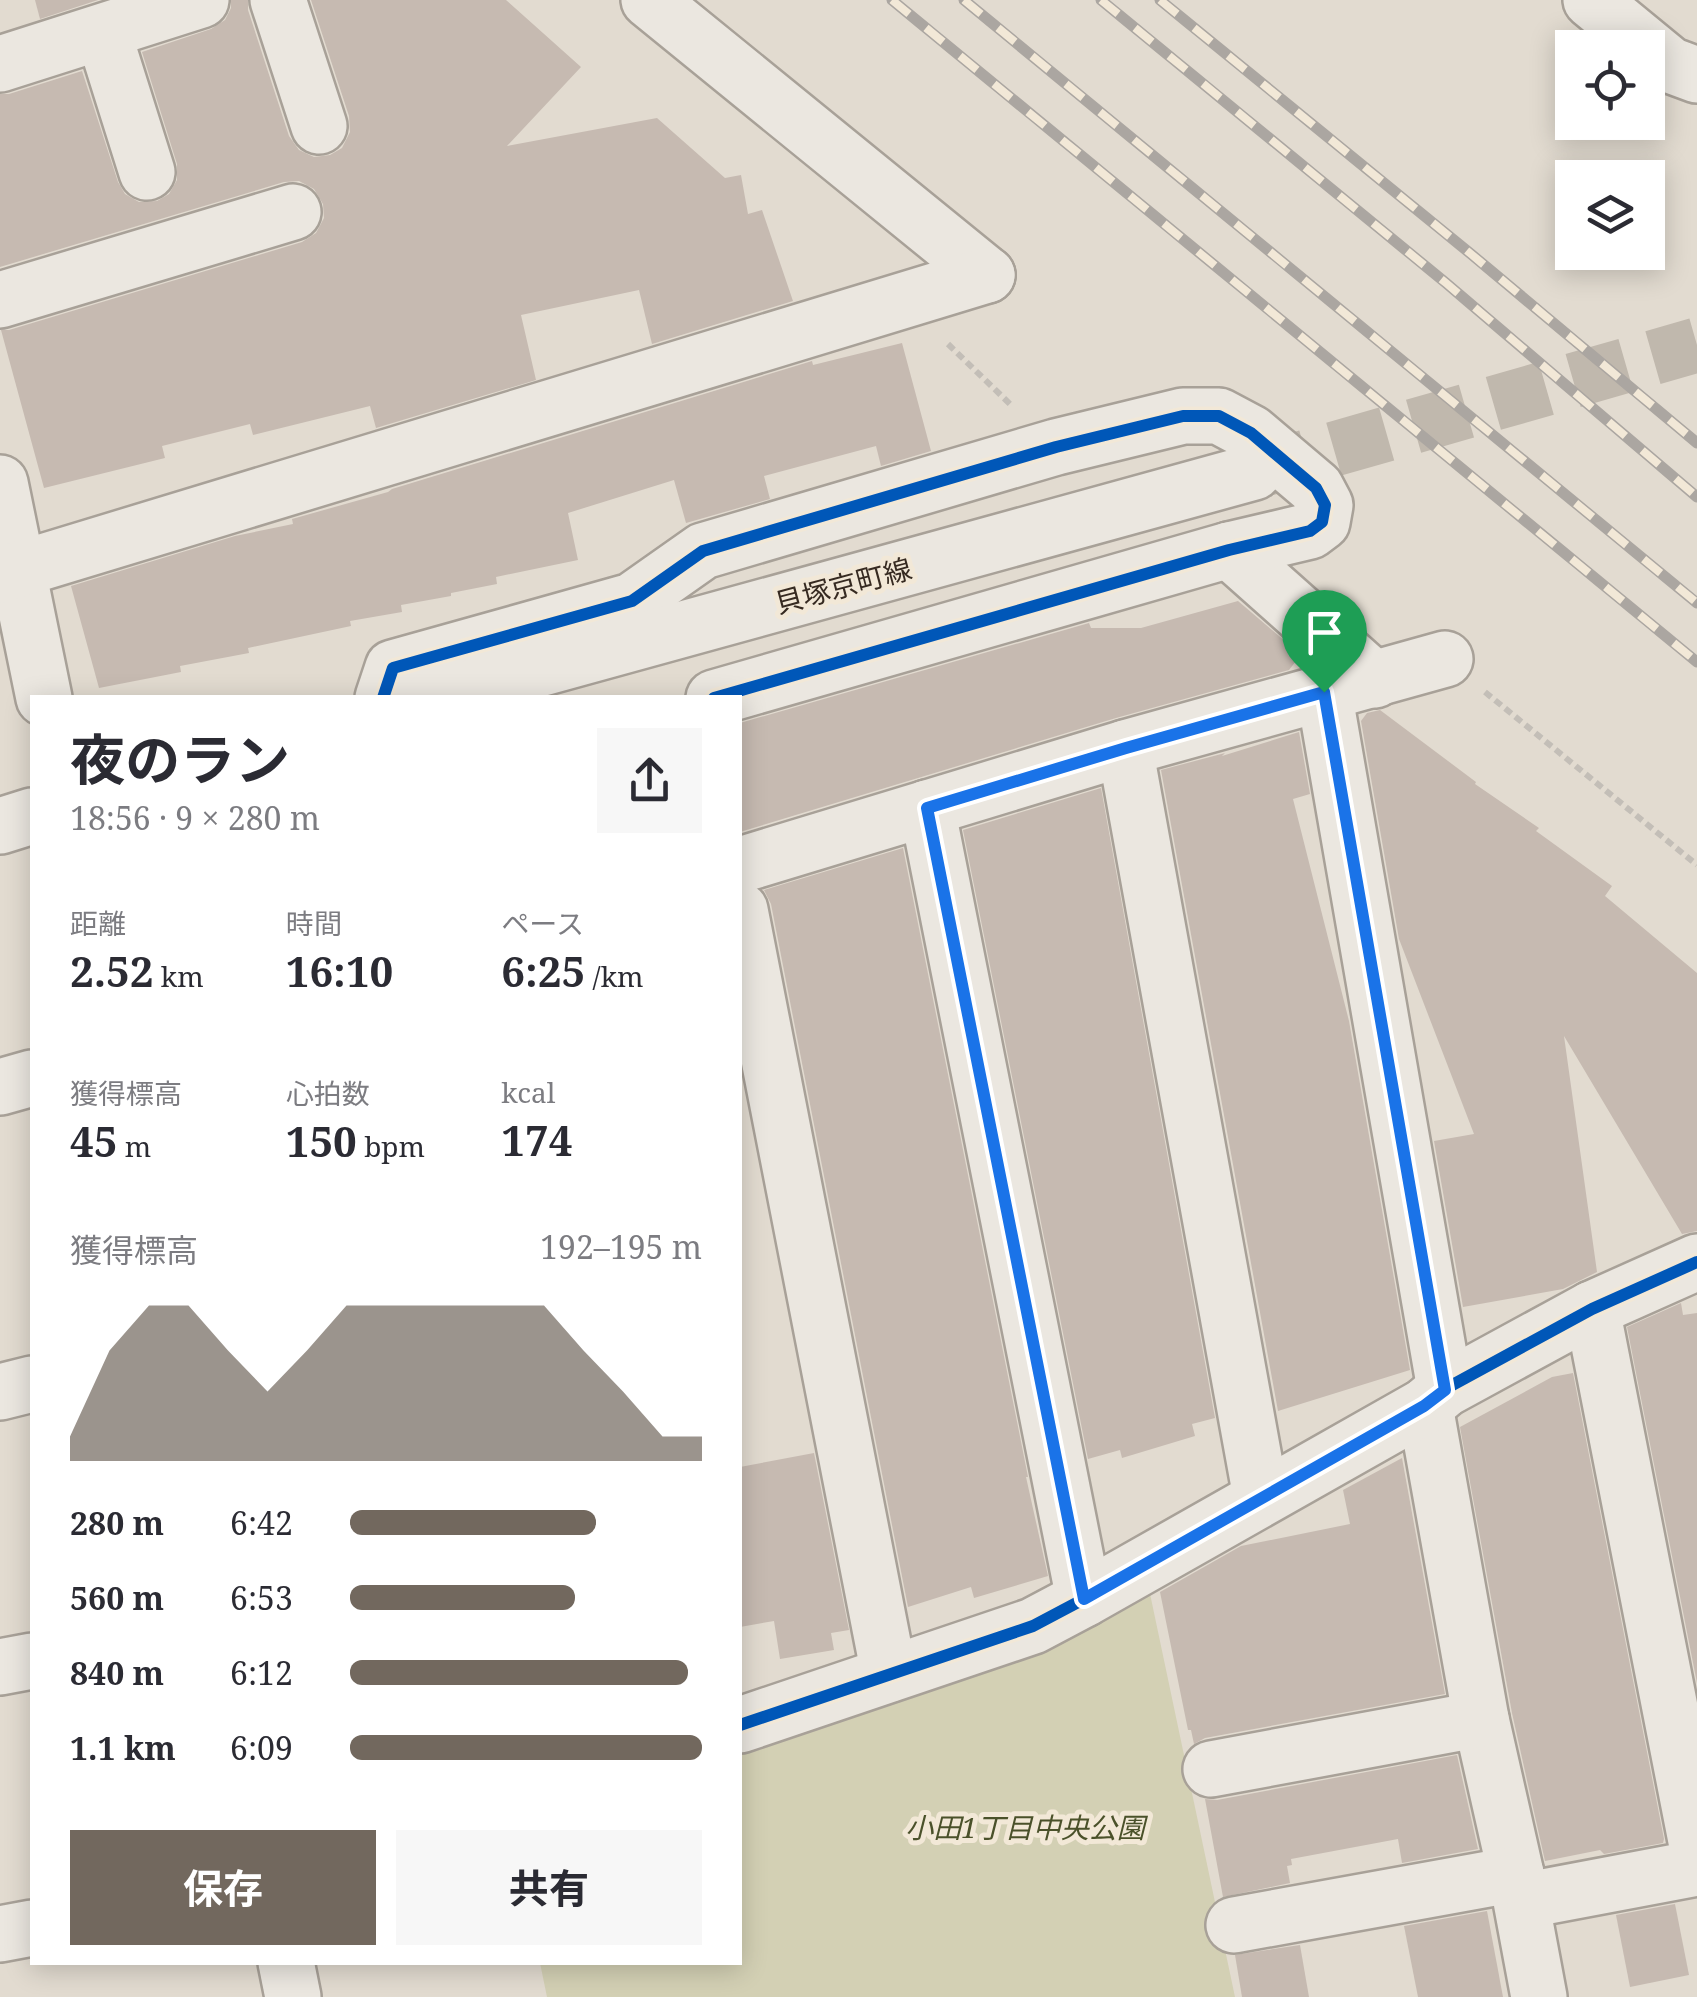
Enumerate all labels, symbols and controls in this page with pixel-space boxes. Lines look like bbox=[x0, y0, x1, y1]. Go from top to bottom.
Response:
map controls bbox=[1555, 30, 1665, 270]
button: locate bbox=[1555, 30, 1665, 140]
button: layers bbox=[1555, 160, 1665, 270]
street label: 貝塚京町線 bbox=[770, 549, 916, 621]
pin bbox=[1282, 590, 1367, 693]
icon: arrive bbox=[1297, 605, 1352, 660]
text: 夜のラン bbox=[70, 721, 290, 796]
button: share bbox=[597, 728, 702, 833]
text: 18:56 · 9 × 280 m bbox=[70, 796, 320, 839]
text: 距離 bbox=[70, 904, 126, 942]
text: 時間 bbox=[286, 904, 342, 942]
text: ペース bbox=[501, 904, 584, 942]
text: 2.52 bbox=[70, 942, 154, 999]
text: 16:10 bbox=[286, 942, 393, 999]
text: 6:25 bbox=[501, 942, 585, 999]
text: km bbox=[154, 957, 204, 995]
text: /km bbox=[585, 957, 643, 995]
text: kcal bbox=[501, 1073, 555, 1111]
text: 獲得標高 bbox=[70, 1074, 182, 1112]
text: 心拍数 bbox=[286, 1074, 370, 1112]
text: 174 bbox=[501, 1111, 573, 1168]
text: 45 bbox=[70, 1112, 117, 1169]
text: 150 bbox=[286, 1112, 357, 1169]
text: m bbox=[117, 1127, 151, 1165]
text: bpm bbox=[357, 1127, 425, 1165]
text: 192–195 m bbox=[540, 1225, 702, 1268]
text: 獲得標高 bbox=[70, 1228, 198, 1271]
text: 280 m bbox=[70, 1501, 164, 1544]
text: 6:42 bbox=[230, 1501, 293, 1544]
text: 560 m bbox=[70, 1576, 164, 1619]
text: 6:53 bbox=[230, 1576, 293, 1619]
text: 840 m bbox=[70, 1651, 164, 1694]
text: 6:12 bbox=[230, 1651, 293, 1694]
text: 1.1 km bbox=[70, 1726, 176, 1769]
text: 6:09 bbox=[230, 1726, 293, 1769]
park label: 小田1丁目中央公園 bbox=[905, 1808, 1149, 1846]
button: 保存 bbox=[70, 1830, 376, 1945]
button: 共有 bbox=[396, 1830, 702, 1945]

